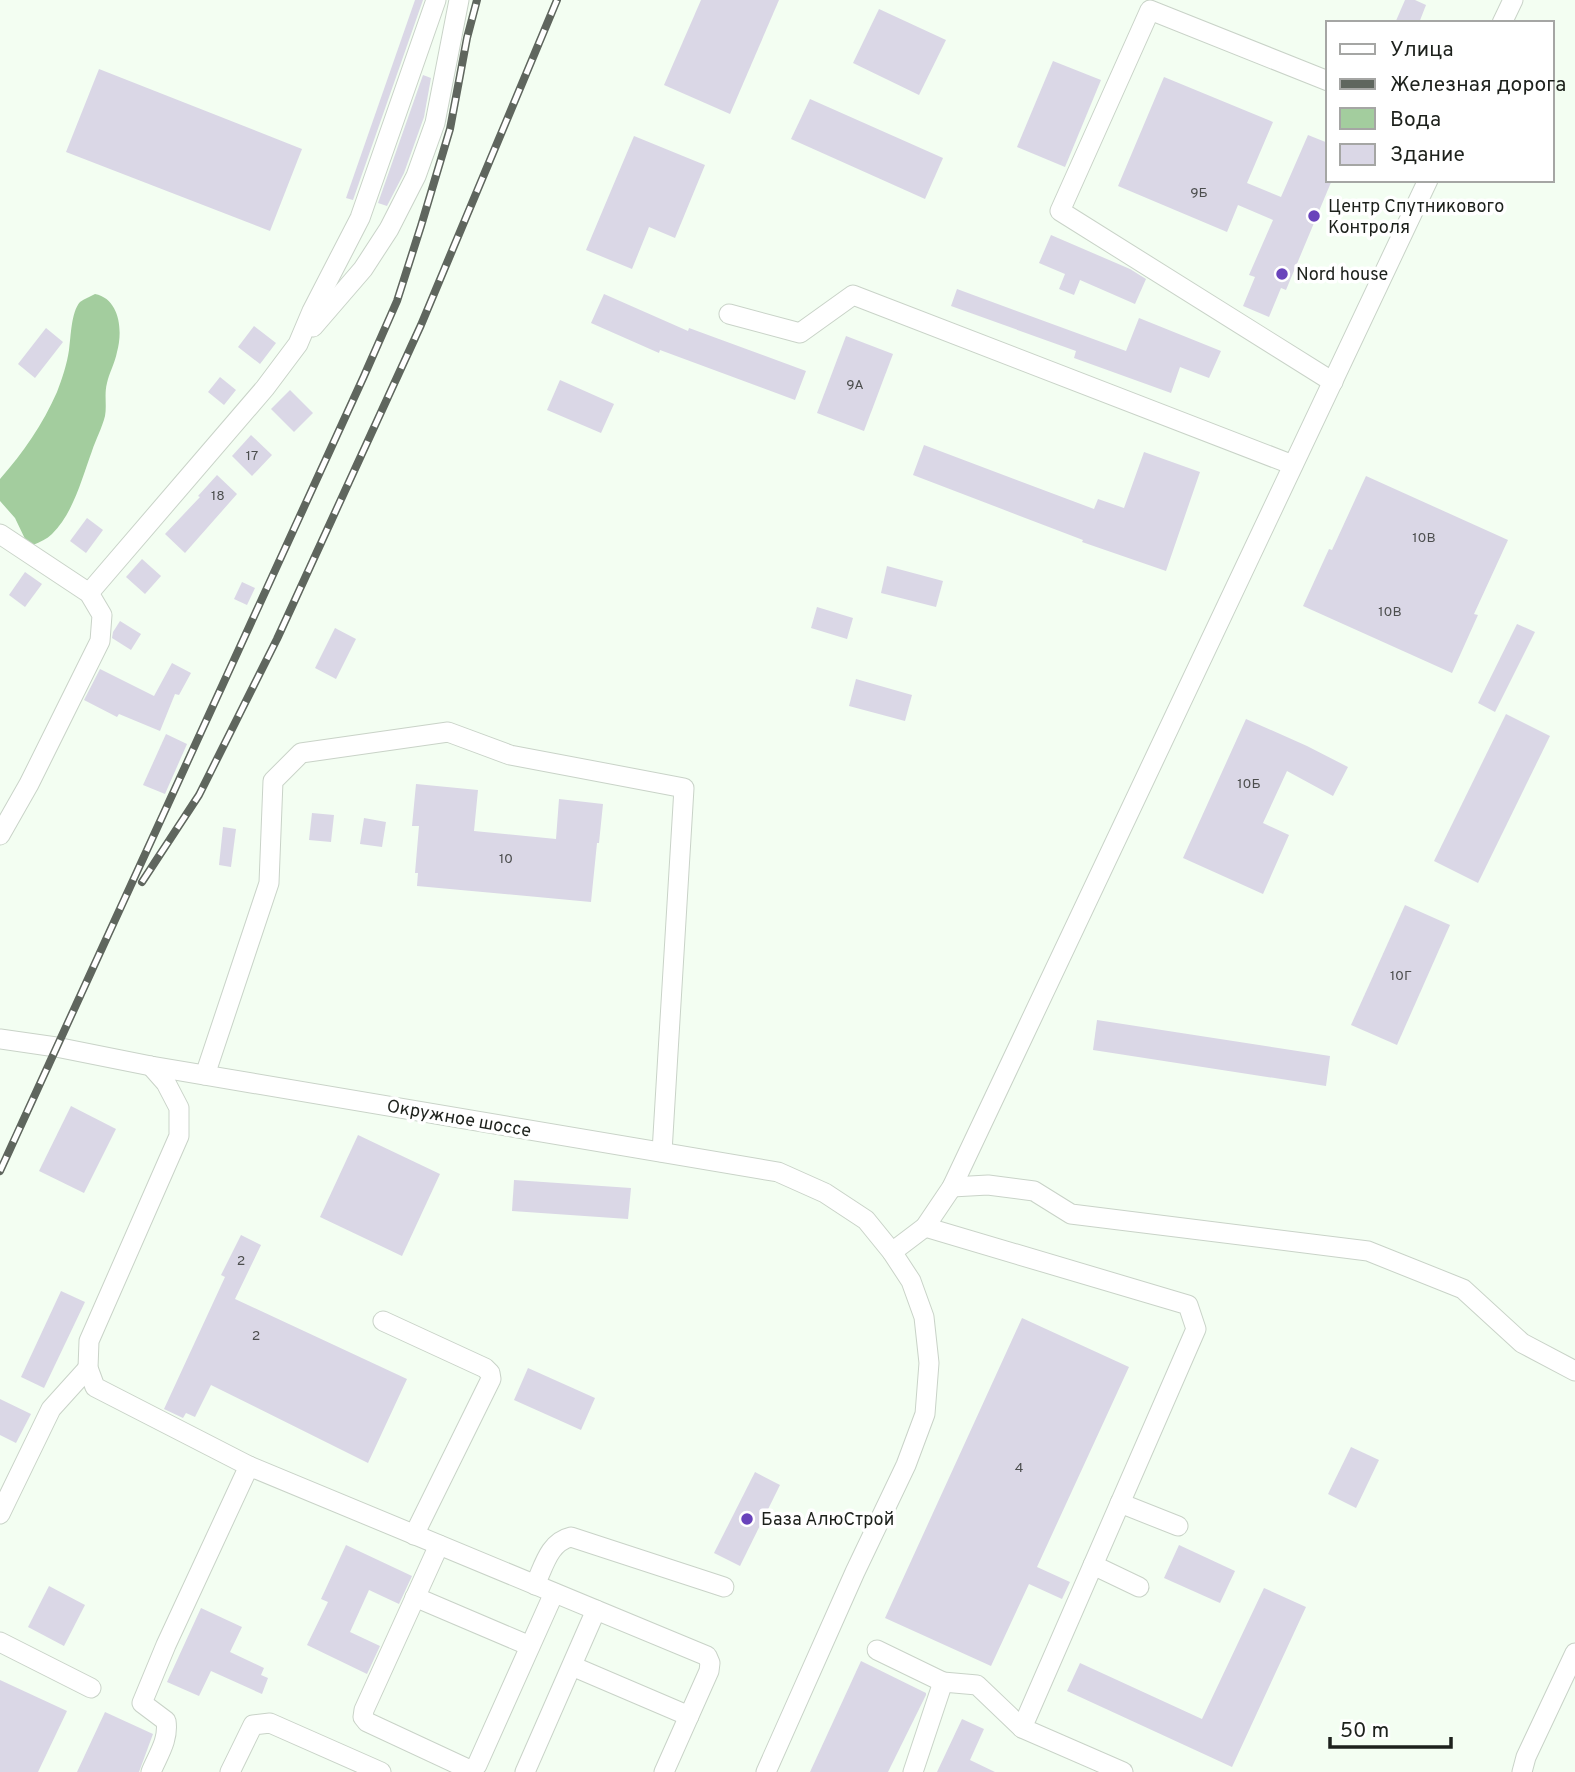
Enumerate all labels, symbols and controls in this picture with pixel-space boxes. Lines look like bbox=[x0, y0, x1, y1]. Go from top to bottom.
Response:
legend bbox=[1326, 21, 1554, 182]
text: Улица bbox=[1390, 37, 1454, 64]
text: Железная дорога bbox=[1390, 72, 1566, 99]
text: Вода bbox=[1390, 107, 1441, 134]
text: Здание bbox=[1390, 142, 1465, 169]
house number: 9Б bbox=[1190, 185, 1208, 202]
place label: Центр Спутникового Контроля bbox=[1328, 196, 1504, 240]
marker: Центр Спутникового Контроля bbox=[1306, 208, 1322, 224]
place label: Nord house bbox=[1296, 264, 1388, 287]
marker: Nord house bbox=[1274, 266, 1290, 282]
house number: 9А bbox=[846, 377, 864, 394]
house number: 17 bbox=[246, 448, 258, 465]
house number: 18 bbox=[211, 488, 225, 505]
house number: 10В bbox=[1412, 530, 1436, 547]
house number: 10В bbox=[1378, 604, 1402, 621]
house number: 10Б bbox=[1237, 776, 1261, 793]
house number: 10 bbox=[499, 851, 513, 868]
house number: 10Г bbox=[1390, 968, 1412, 985]
street label: Окружное шоссе bbox=[385, 1095, 533, 1144]
house number: 2 bbox=[237, 1253, 245, 1270]
house number: 2 bbox=[252, 1328, 260, 1345]
house number: 4 bbox=[1015, 1460, 1023, 1477]
place label: База АлюСтрой bbox=[761, 1509, 894, 1532]
marker: База АлюСтрой bbox=[739, 1511, 755, 1527]
scale bar bbox=[1330, 1706, 1451, 1750]
text: 50 m bbox=[1340, 1718, 1389, 1745]

